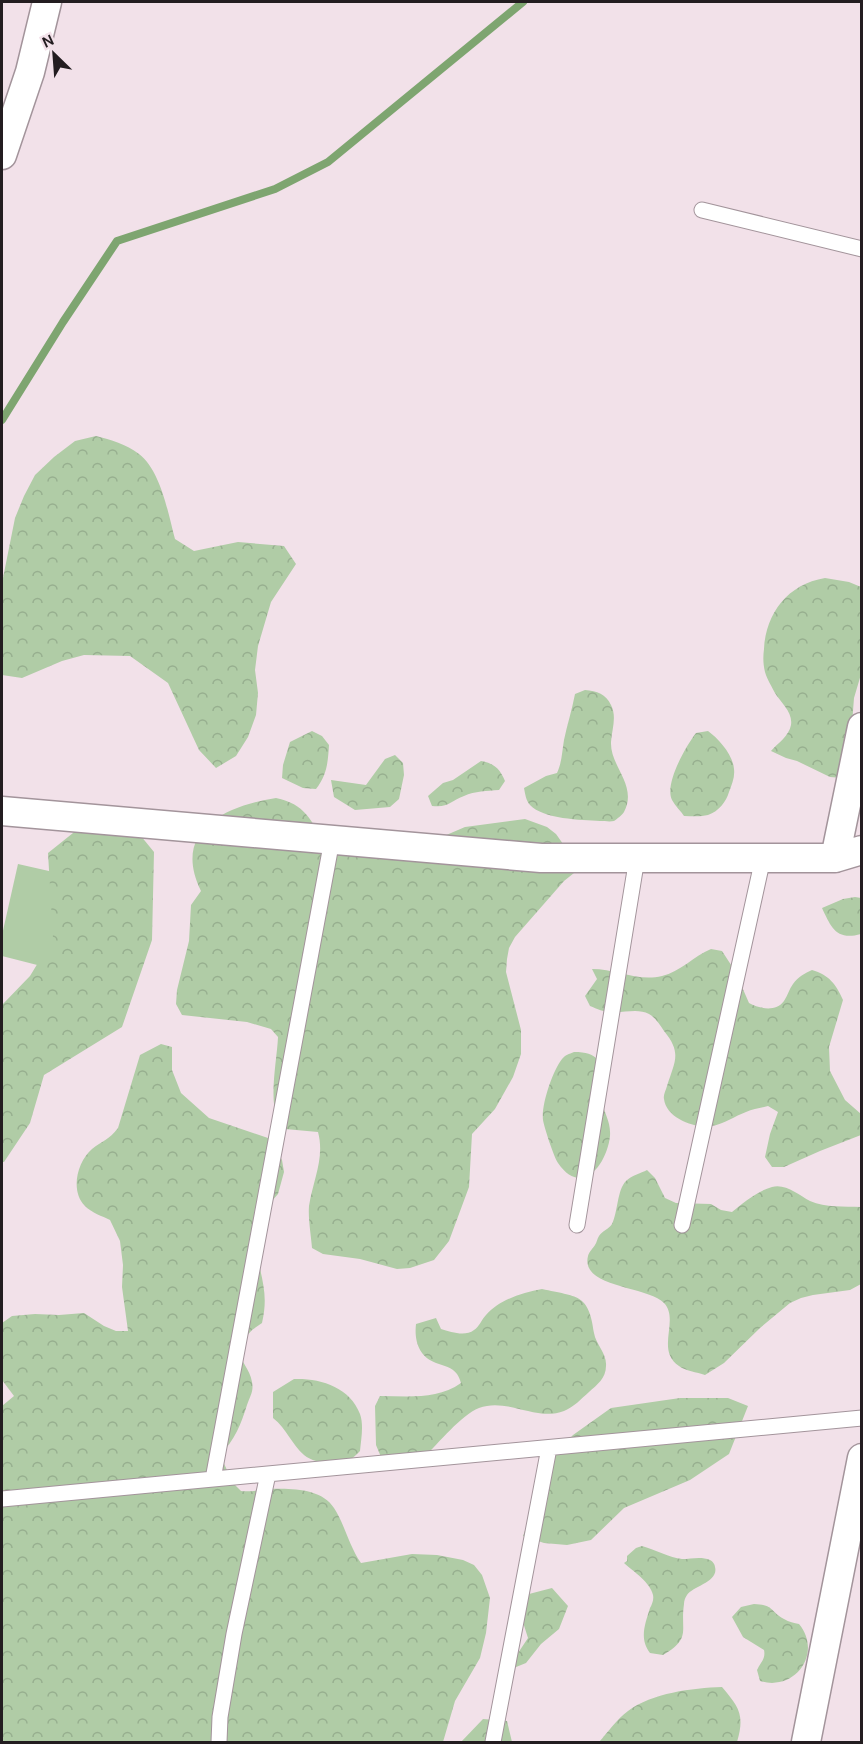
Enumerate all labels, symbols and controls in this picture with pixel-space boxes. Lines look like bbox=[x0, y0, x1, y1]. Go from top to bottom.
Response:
north arrow bbox=[24, 24, 84, 84]
text: N bbox=[39, 30, 57, 52]

